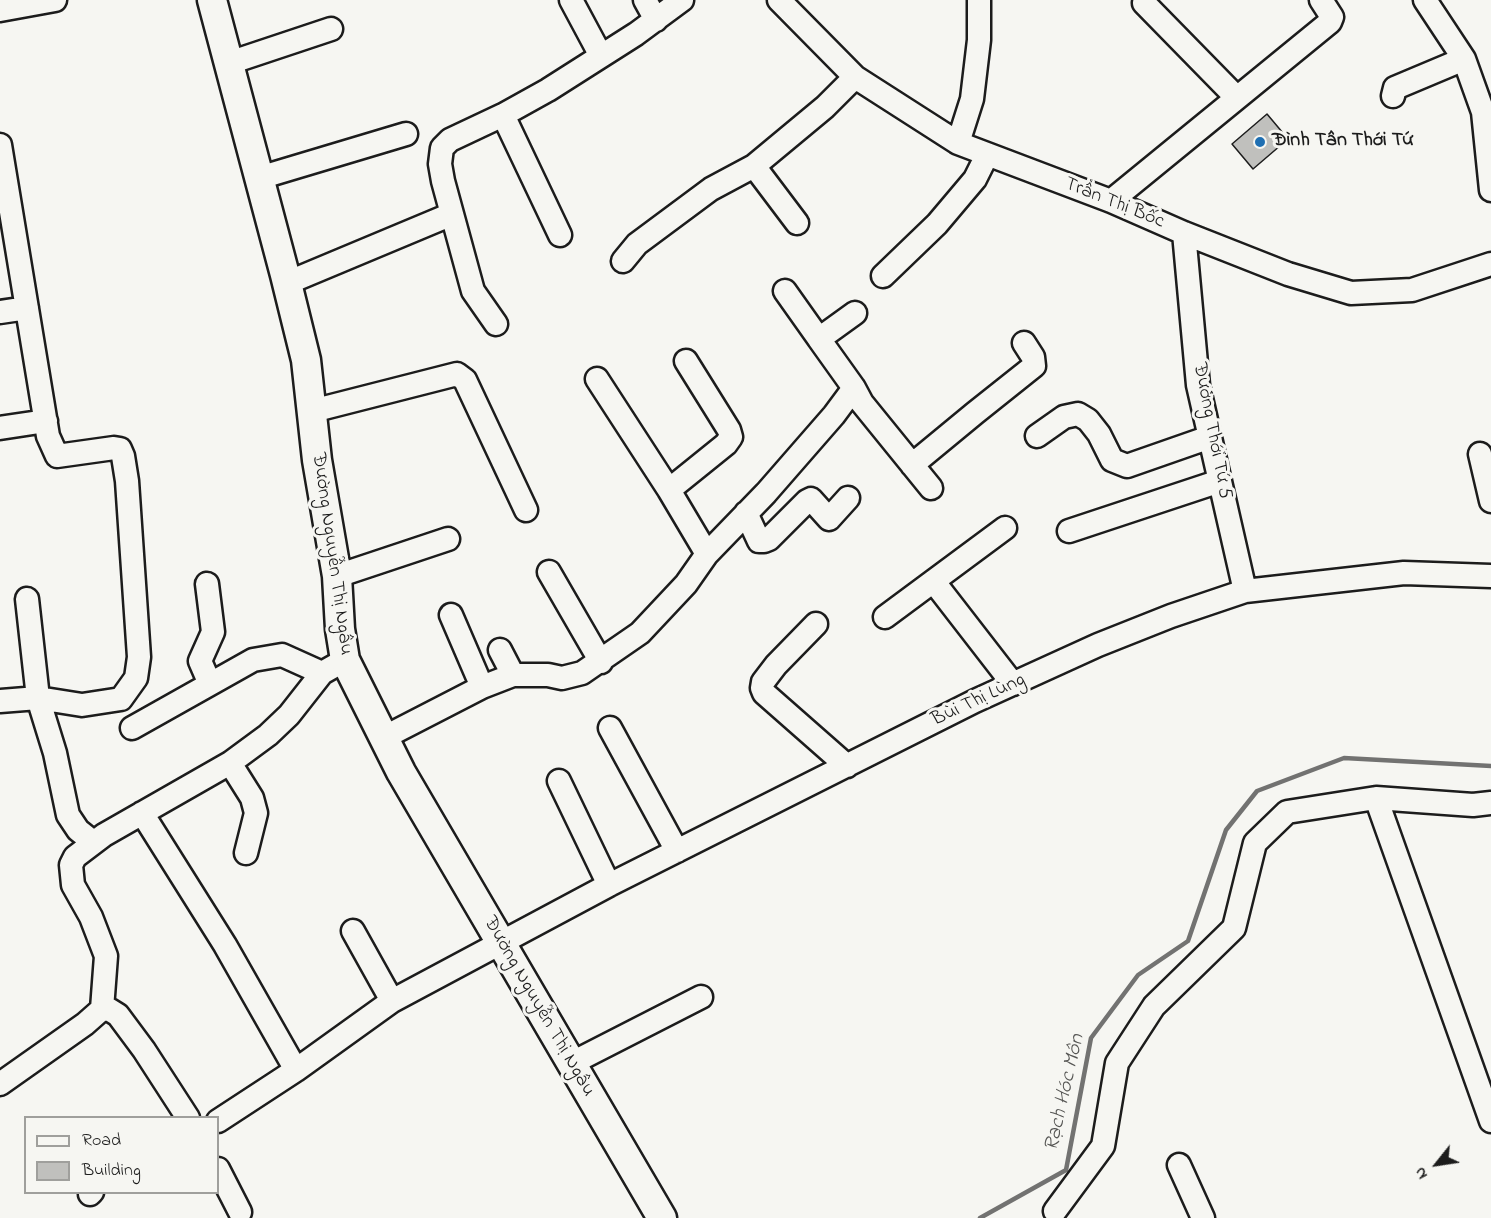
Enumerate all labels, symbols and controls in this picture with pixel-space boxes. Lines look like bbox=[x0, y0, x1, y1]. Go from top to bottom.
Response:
place label: Đình Tân Thới Tứ bbox=[1272, 130, 1413, 154]
marker: Đình Tân Thới Tứ bbox=[1253, 135, 1267, 149]
street label: Trần Thị Bốc bbox=[1061, 173, 1167, 235]
street label: Đường Thới Tứ 5 bbox=[1186, 361, 1236, 501]
street label: Đường Nguyễn Thị Ngâu bbox=[305, 451, 357, 657]
street label: Bùi Thị Lùng bbox=[928, 669, 1030, 733]
street label: Đường Nguyễn Thị Ngâu bbox=[477, 913, 599, 1101]
water label: Rạch Hóc Môn bbox=[1040, 1032, 1092, 1154]
legend bbox=[24, 1116, 219, 1194]
text: Road bbox=[82, 1128, 121, 1154]
north arrow bbox=[1407, 1134, 1467, 1194]
text: Building bbox=[82, 1158, 141, 1184]
text: N bbox=[1408, 1162, 1435, 1184]

